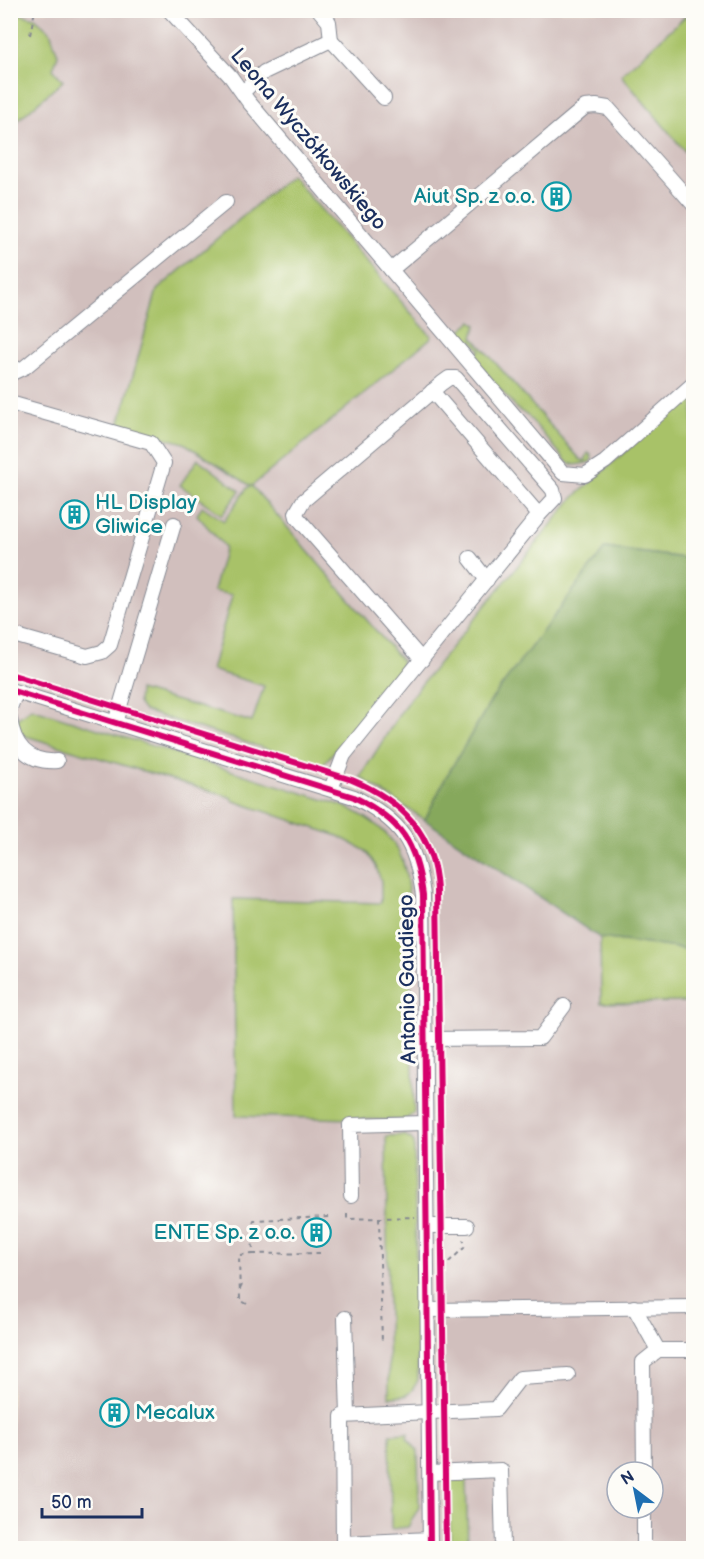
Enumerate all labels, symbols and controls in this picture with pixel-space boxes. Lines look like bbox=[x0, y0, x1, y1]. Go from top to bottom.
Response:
street label: Leona Wyczółkowskiego bbox=[225, 43, 392, 235]
building icon: Aiut Sp. z o.o. bbox=[540, 180, 572, 212]
place label: Aiut Sp. z o.o. bbox=[414, 184, 535, 209]
place label: HL Display Gliwice bbox=[95, 490, 197, 539]
building icon: HL Display Gliwice bbox=[58, 498, 90, 530]
street label: Antonio Gaudiego bbox=[394, 894, 421, 1064]
building icon: ENTE Sp. z o.o. bbox=[300, 1216, 332, 1248]
place label: ENTE Sp. z o.o. bbox=[153, 1220, 295, 1245]
building icon: Mecalux bbox=[98, 1396, 130, 1428]
place label: Mecalux bbox=[135, 1400, 215, 1425]
north arrow bbox=[605, 1460, 665, 1520]
text: N bbox=[618, 1467, 638, 1490]
scale bar bbox=[42, 1481, 142, 1519]
text: 50 m bbox=[51, 1492, 92, 1513]

